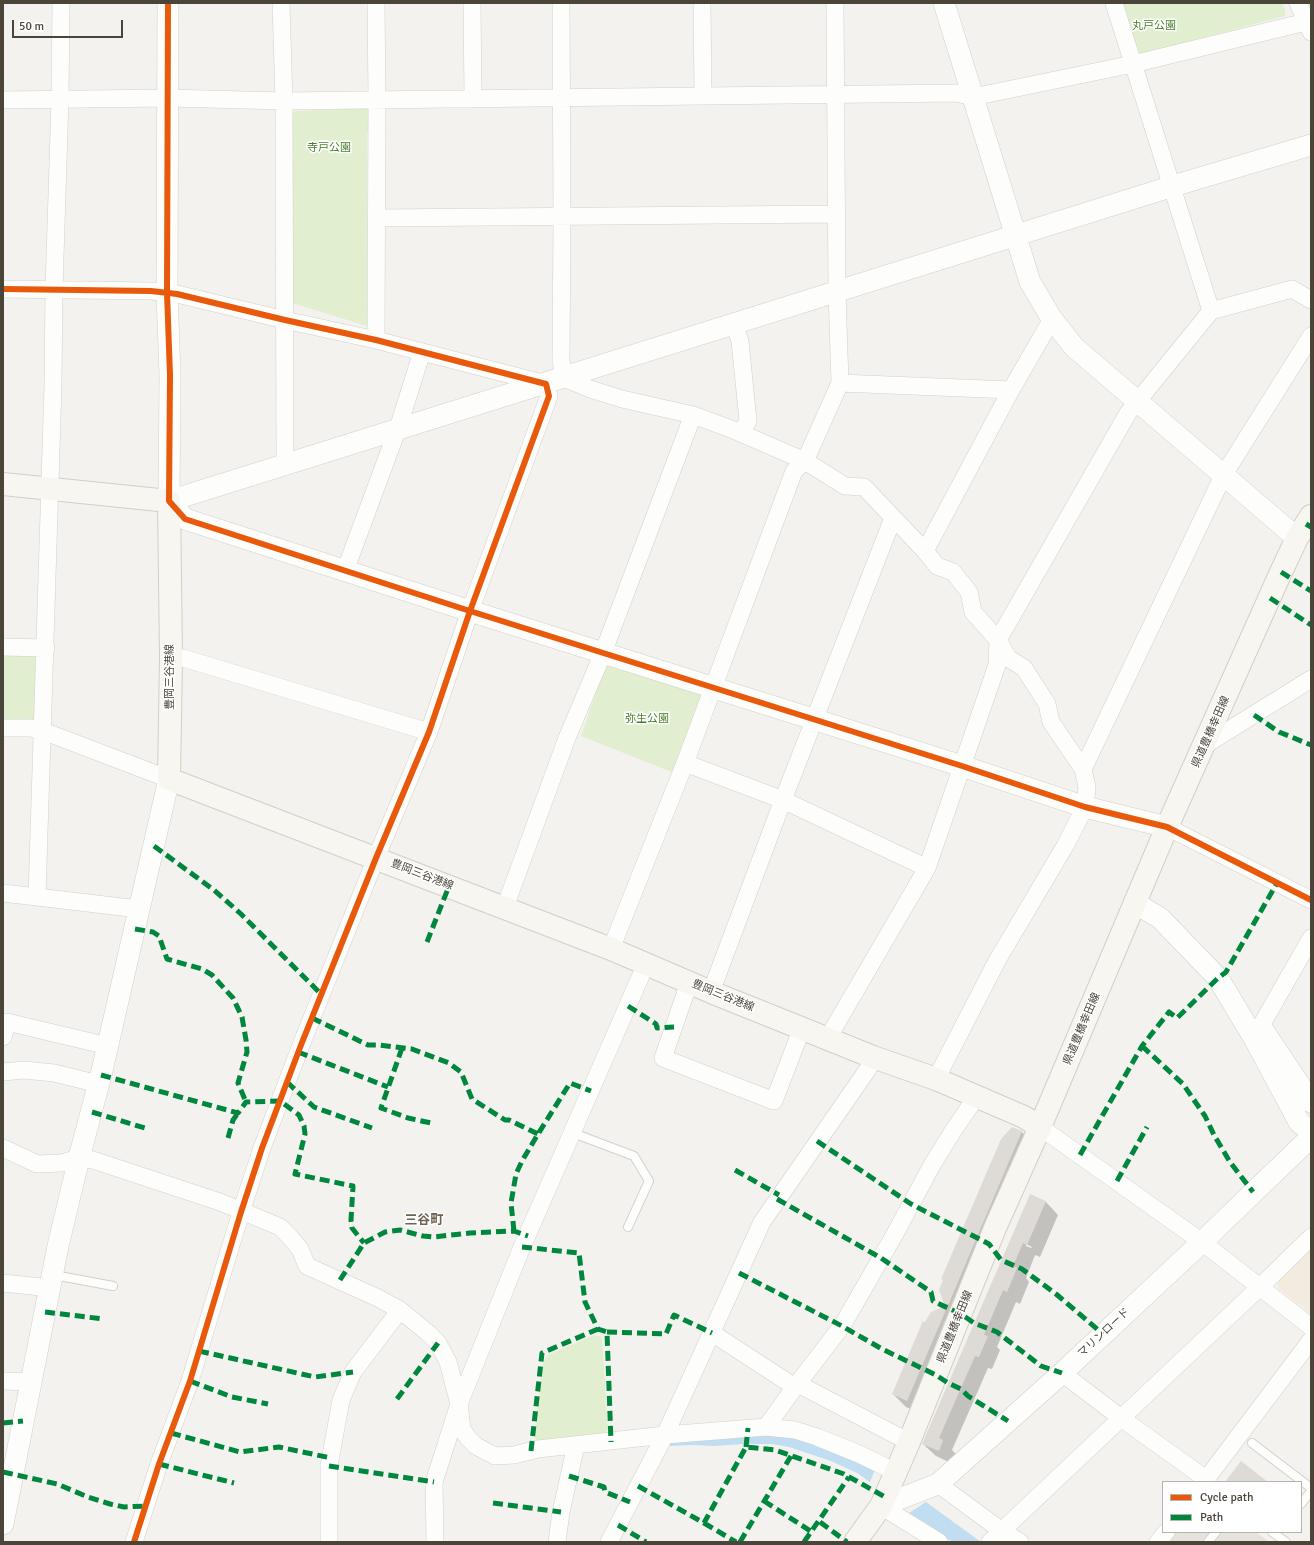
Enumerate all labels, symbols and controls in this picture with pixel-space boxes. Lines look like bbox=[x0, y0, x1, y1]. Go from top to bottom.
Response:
scale bar bbox=[14, 12, 125, 38]
text: 50 m bbox=[19, 19, 44, 34]
park label: 丸戸公園 bbox=[1132, 19, 1176, 33]
park label: 寺戸公園 bbox=[307, 141, 351, 155]
street label: 豊岡三谷港線 bbox=[163, 644, 177, 710]
street label: 県道豊橋幸田線 bbox=[1189, 694, 1233, 770]
park label: 弥生公園 bbox=[625, 712, 669, 726]
street label: 豊岡三谷港線 bbox=[389, 857, 455, 893]
street label: 豊岡三谷港線 bbox=[690, 978, 756, 1014]
street label: 県道豊橋幸田線 bbox=[1061, 991, 1103, 1067]
district label: 三谷町 bbox=[405, 1213, 443, 1229]
street label: 県道豊橋幸田線 bbox=[934, 1289, 976, 1365]
street label: マリンロード bbox=[1075, 1306, 1133, 1360]
legend bbox=[1162, 1481, 1302, 1533]
text: Cycle path bbox=[1200, 1490, 1253, 1505]
text: Path bbox=[1200, 1510, 1223, 1525]

